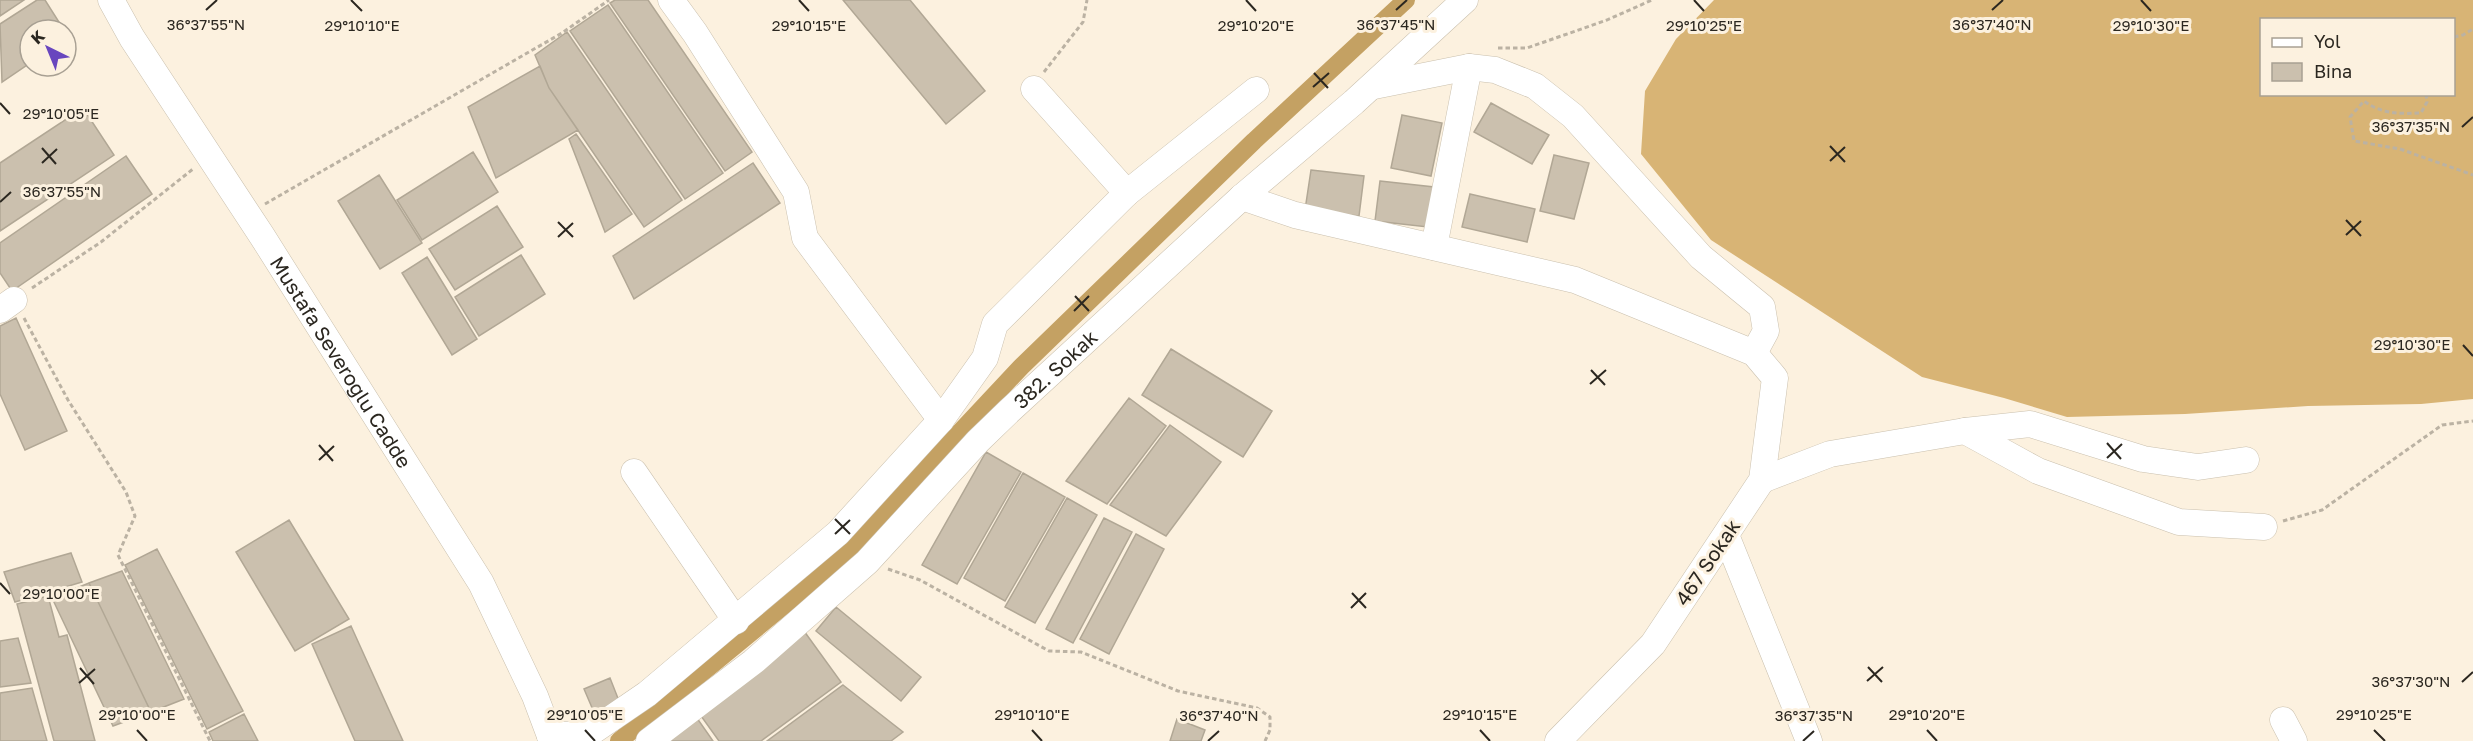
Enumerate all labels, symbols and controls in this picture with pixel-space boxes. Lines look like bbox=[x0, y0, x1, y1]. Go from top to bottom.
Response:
text: 36°37'55"N bbox=[167, 15, 245, 33]
text: 36°37'45"N bbox=[1357, 15, 1435, 33]
text: 36°37'40"N bbox=[1952, 15, 2032, 33]
text: 29°10'10"E bbox=[324, 16, 400, 34]
text: 29°10'15"E bbox=[772, 16, 846, 34]
text: 29°10'20"E bbox=[1218, 16, 1294, 34]
text: 29°10'25"E bbox=[1666, 16, 1742, 34]
text: 29°10'30"E bbox=[2113, 16, 2189, 34]
north arrow bbox=[18, 18, 78, 78]
legend bbox=[2260, 18, 2455, 96]
text: K bbox=[27, 25, 49, 48]
text: Yol bbox=[2314, 30, 2341, 52]
text: Bina bbox=[2314, 60, 2352, 82]
text: 29°10'05"E bbox=[23, 104, 99, 122]
text: 36°37'35"N bbox=[2372, 117, 2450, 135]
text: 36°37'55"N bbox=[23, 182, 101, 200]
street label: Mustafa Severoğlu Cadde bbox=[266, 252, 417, 472]
street label: 382. Sokak bbox=[1008, 324, 1102, 413]
text: 29°10'30"E bbox=[2374, 335, 2450, 353]
street label: 467 Sokak bbox=[1670, 514, 1744, 610]
text: 29°10'00"E bbox=[22, 584, 100, 602]
text: 36°37'30"N bbox=[2371, 672, 2451, 690]
text: 29°10'00"E bbox=[98, 705, 176, 723]
text: 29°10'05"E bbox=[547, 705, 623, 723]
text: 29°10'10"E bbox=[994, 705, 1070, 723]
text: 29°10'15"E bbox=[1443, 705, 1517, 723]
text: 29°10'20"E bbox=[1889, 705, 1965, 723]
text: 29°10'25"E bbox=[2336, 705, 2412, 723]
text: 36°37'40"N bbox=[1179, 706, 1259, 724]
text: 36°37'35"N bbox=[1775, 706, 1853, 724]

